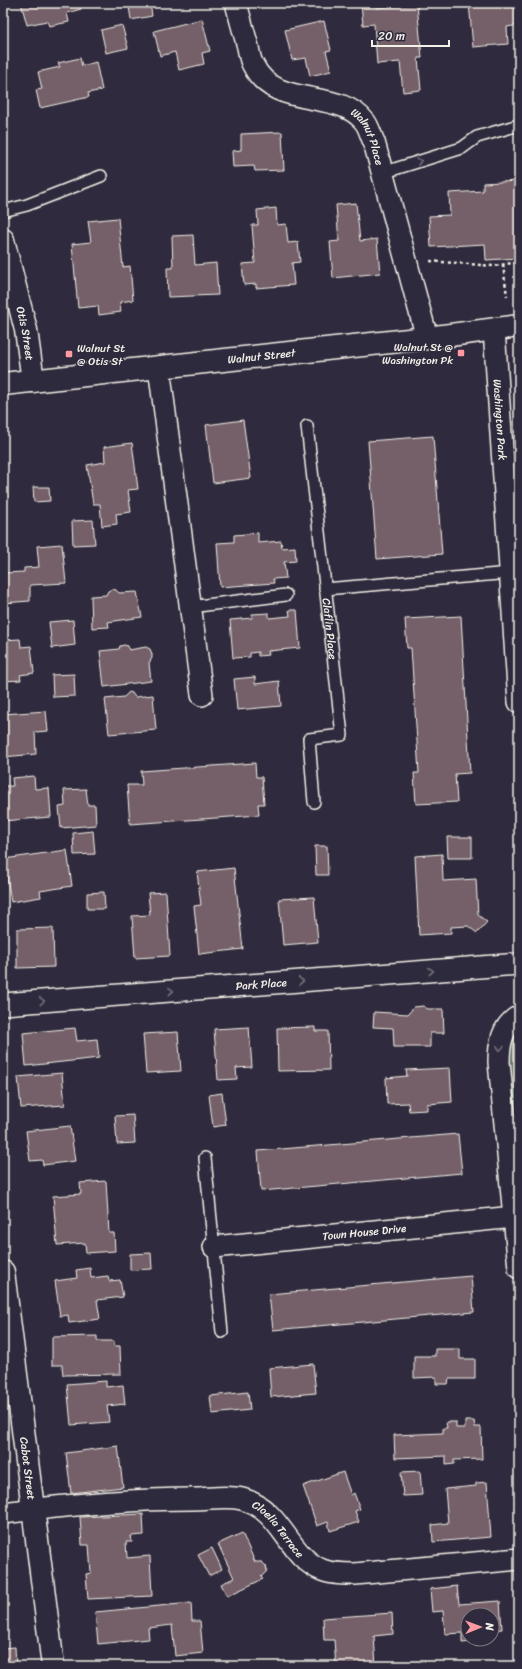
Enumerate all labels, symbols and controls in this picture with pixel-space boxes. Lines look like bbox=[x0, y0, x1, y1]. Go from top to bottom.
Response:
scale bar bbox=[372, 22, 449, 48]
text: 20 m bbox=[378, 25, 405, 47]
street label: Walnut Place bbox=[346, 103, 389, 168]
one-way arrow bbox=[416, 158, 423, 166]
street label: Otis Street bbox=[10, 304, 39, 362]
place label: Walnut St @ Washington Pk bbox=[382, 338, 454, 370]
place label: Walnut St @ Otis St bbox=[77, 339, 125, 371]
street label: Walnut Street bbox=[227, 343, 297, 370]
marker: Walnut St @ Washington Pk bbox=[456, 348, 466, 358]
marker: Walnut St @ Otis St bbox=[64, 349, 74, 359]
street label: Washington Park bbox=[487, 379, 512, 461]
street label: Claflin Place bbox=[317, 597, 342, 661]
one-way arrow bbox=[428, 966, 434, 975]
street label: Park Place bbox=[235, 973, 288, 996]
one-way arrow bbox=[298, 977, 304, 986]
one-way arrow bbox=[168, 987, 175, 996]
one-way arrow bbox=[39, 997, 45, 1006]
one-way arrow bbox=[496, 1045, 505, 1051]
street label: Town House Drive bbox=[322, 1219, 408, 1246]
street label: Cabot Street bbox=[14, 1436, 41, 1501]
street label: Cloelia Terrace bbox=[248, 1495, 309, 1563]
north arrow bbox=[460, 1607, 500, 1647]
text: N bbox=[480, 1622, 499, 1631]

